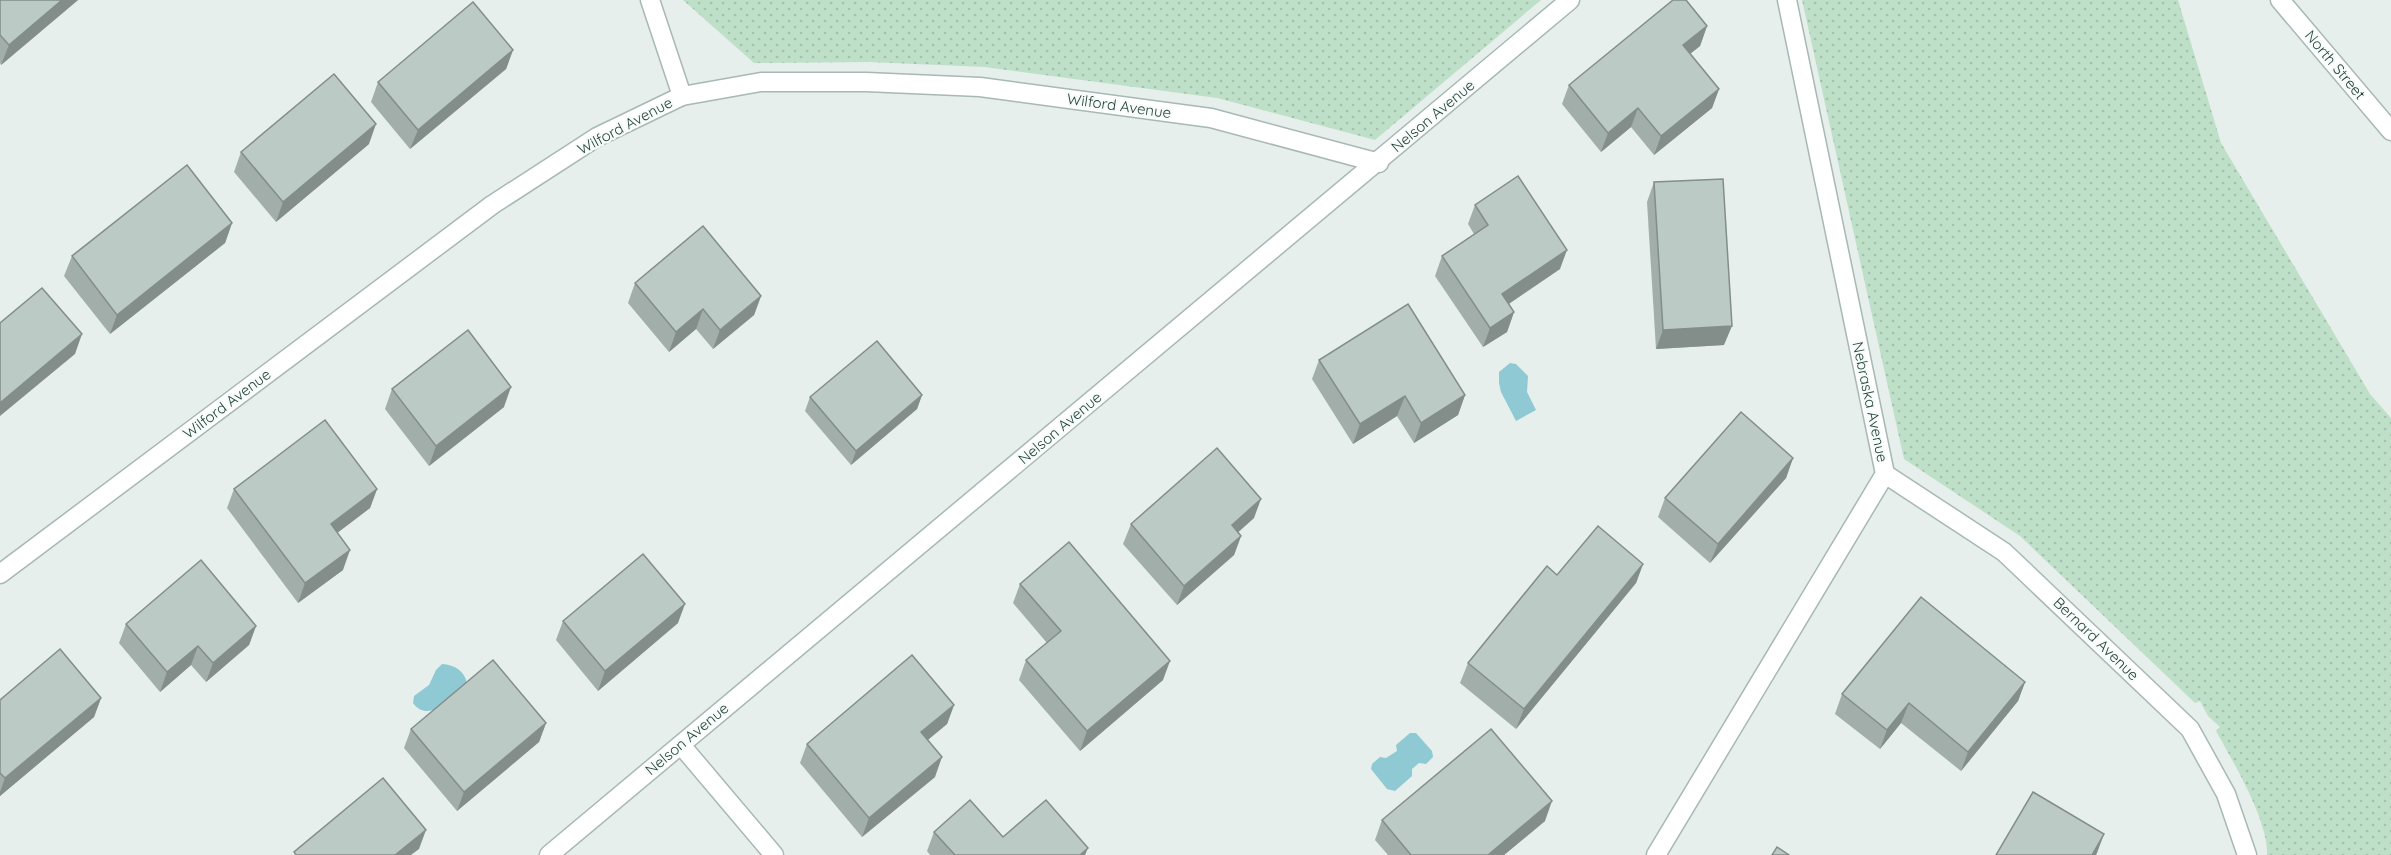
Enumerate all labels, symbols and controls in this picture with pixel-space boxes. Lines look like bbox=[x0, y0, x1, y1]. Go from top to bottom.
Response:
street label: North Street bbox=[2301, 26, 2370, 103]
street label: Nelson Avenue bbox=[1387, 75, 1478, 156]
street label: Wilford Avenue bbox=[1066, 89, 1172, 122]
street label: Wilford Avenue bbox=[574, 93, 676, 159]
street label: Nebraska Avenue bbox=[1848, 340, 1893, 464]
street label: Wilford Avenue bbox=[179, 364, 274, 443]
street label: Nelson Avenue bbox=[1014, 387, 1105, 468]
street label: Bernard Avenue bbox=[2050, 593, 2143, 684]
street label: Nelson Avenue bbox=[641, 698, 732, 779]

